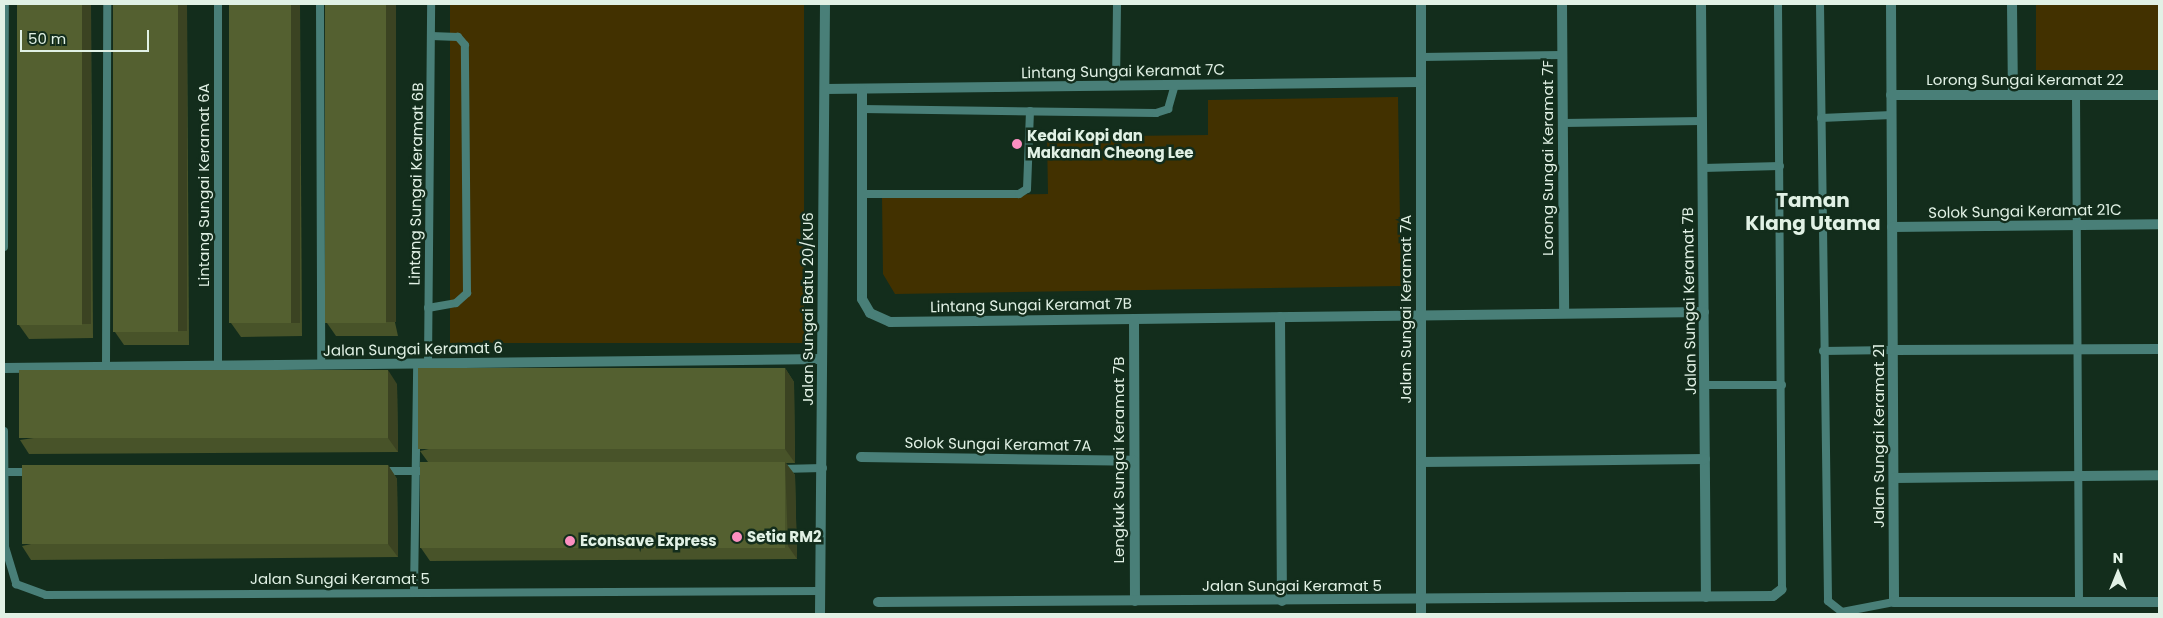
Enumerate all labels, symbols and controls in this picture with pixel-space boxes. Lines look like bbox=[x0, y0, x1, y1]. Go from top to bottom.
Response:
scale bar bbox=[22, 20, 151, 52]
text: 50 m bbox=[28, 28, 66, 49]
street label: Lintang Sungai Keramat 7C bbox=[1021, 60, 1225, 82]
street label: Lorong Sungai Keramat 7F bbox=[1539, 60, 1557, 256]
street label: Lorong Sungai Keramat 22 bbox=[1926, 71, 2124, 89]
street label: Lintang Sungai Keramat 6B bbox=[405, 82, 427, 286]
street label: Lintang Sungai Keramat 6A bbox=[195, 83, 213, 287]
place label: Kedai Kopi dan Makanan Cheong Lee bbox=[1027, 126, 1193, 161]
marker: Kedai Kopi dan Makanan Cheong Lee bbox=[1011, 138, 1023, 150]
district label: Taman Klang Utama bbox=[1745, 189, 1881, 236]
street label: Solok Sungai Keramat 21C bbox=[1928, 200, 2122, 222]
street label: Jalan Sungai Keramat 7B bbox=[1678, 207, 1700, 395]
street label: Jalan Sungai Batu 20/KU6 bbox=[799, 212, 817, 406]
street label: Jalan Sungai Keramat 7A bbox=[1397, 215, 1415, 403]
street label: Lintang Sungai Keramat 7B bbox=[930, 294, 1132, 316]
street label: Jalan Sungai Keramat 6 bbox=[323, 338, 503, 360]
street label: Jalan Sungai Keramat 21 bbox=[1870, 344, 1888, 528]
street label: Lengkuk Sungai Keramat 7B bbox=[1110, 356, 1128, 564]
street label: Solok Sungai Keramat 7A bbox=[904, 433, 1092, 455]
place label: Setia RM2 bbox=[747, 528, 821, 546]
marker: Setia RM2 bbox=[731, 531, 743, 543]
place label: Econsave Express bbox=[580, 532, 717, 550]
marker: Econsave Express bbox=[564, 535, 576, 547]
north arrow bbox=[2093, 548, 2143, 598]
text: N bbox=[2113, 548, 2123, 568]
street label: Jalan Sungai Keramat 5 bbox=[250, 570, 430, 588]
street label: Jalan Sungai Keramat 5 bbox=[1202, 577, 1382, 595]

